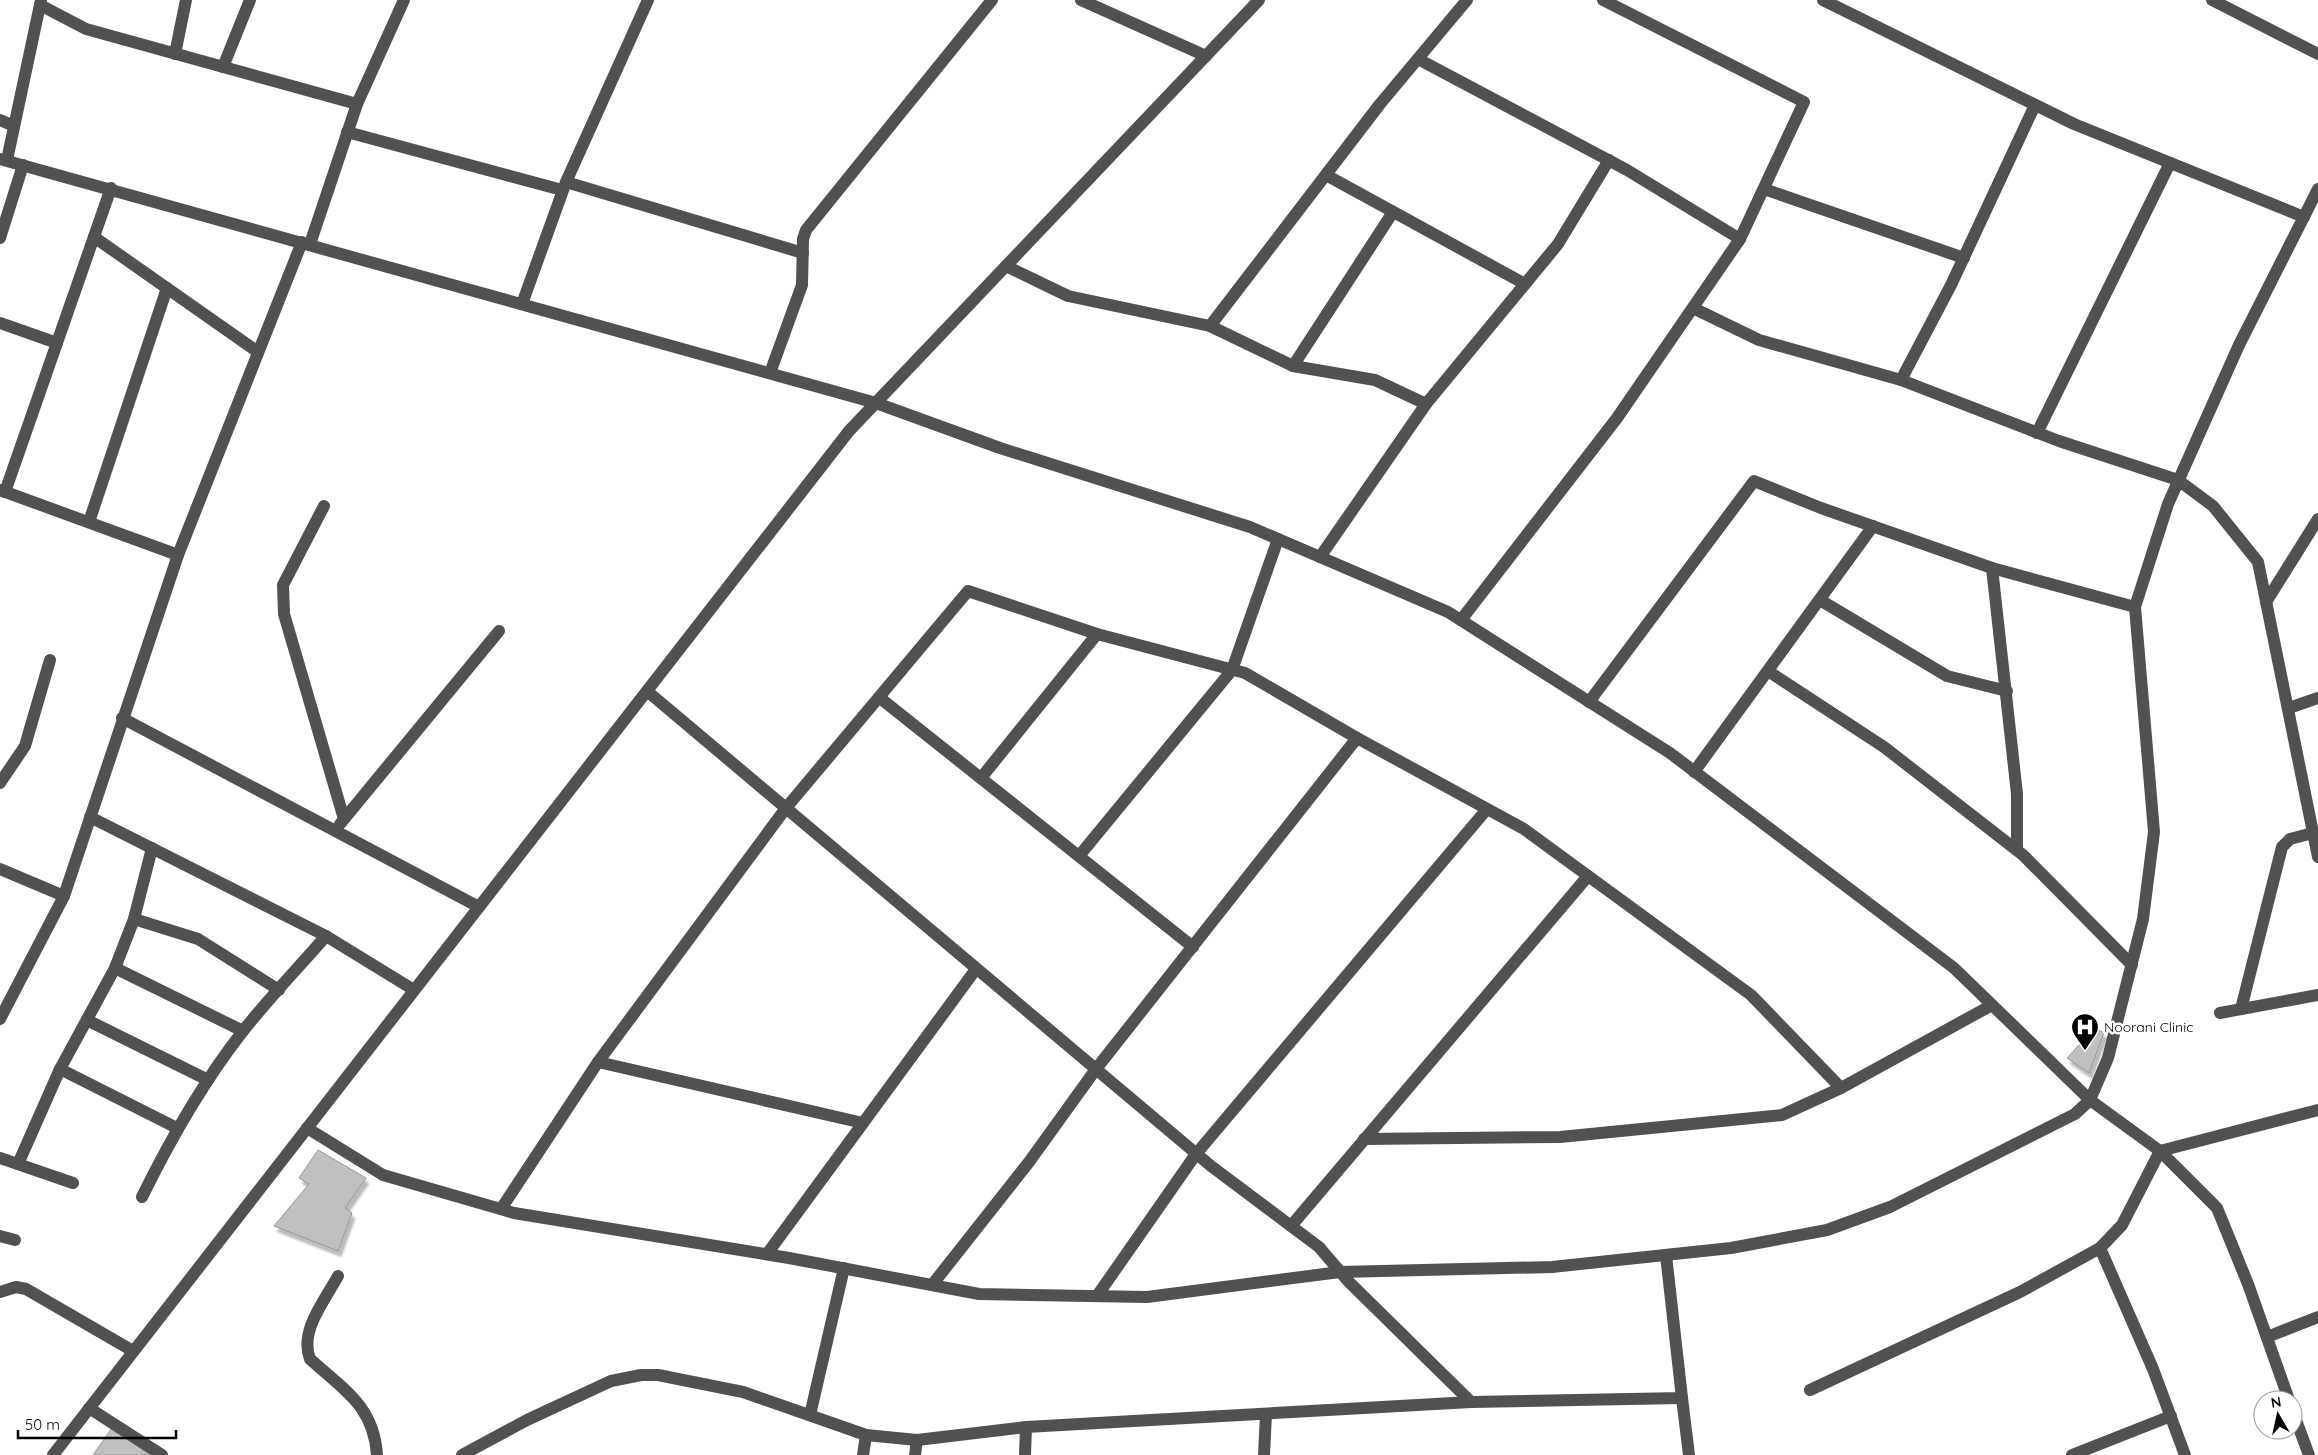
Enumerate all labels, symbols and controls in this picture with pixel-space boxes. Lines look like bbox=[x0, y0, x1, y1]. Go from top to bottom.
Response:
hospital icon: Noorani Clinic bbox=[2070, 1012, 2100, 1051]
place label: Noorani Clinic bbox=[2104, 1018, 2193, 1036]
north arrow bbox=[2253, 1390, 2303, 1440]
text: N bbox=[2269, 1392, 2282, 1412]
scale bar bbox=[18, 1408, 175, 1440]
text: 50 m bbox=[25, 1415, 60, 1434]

